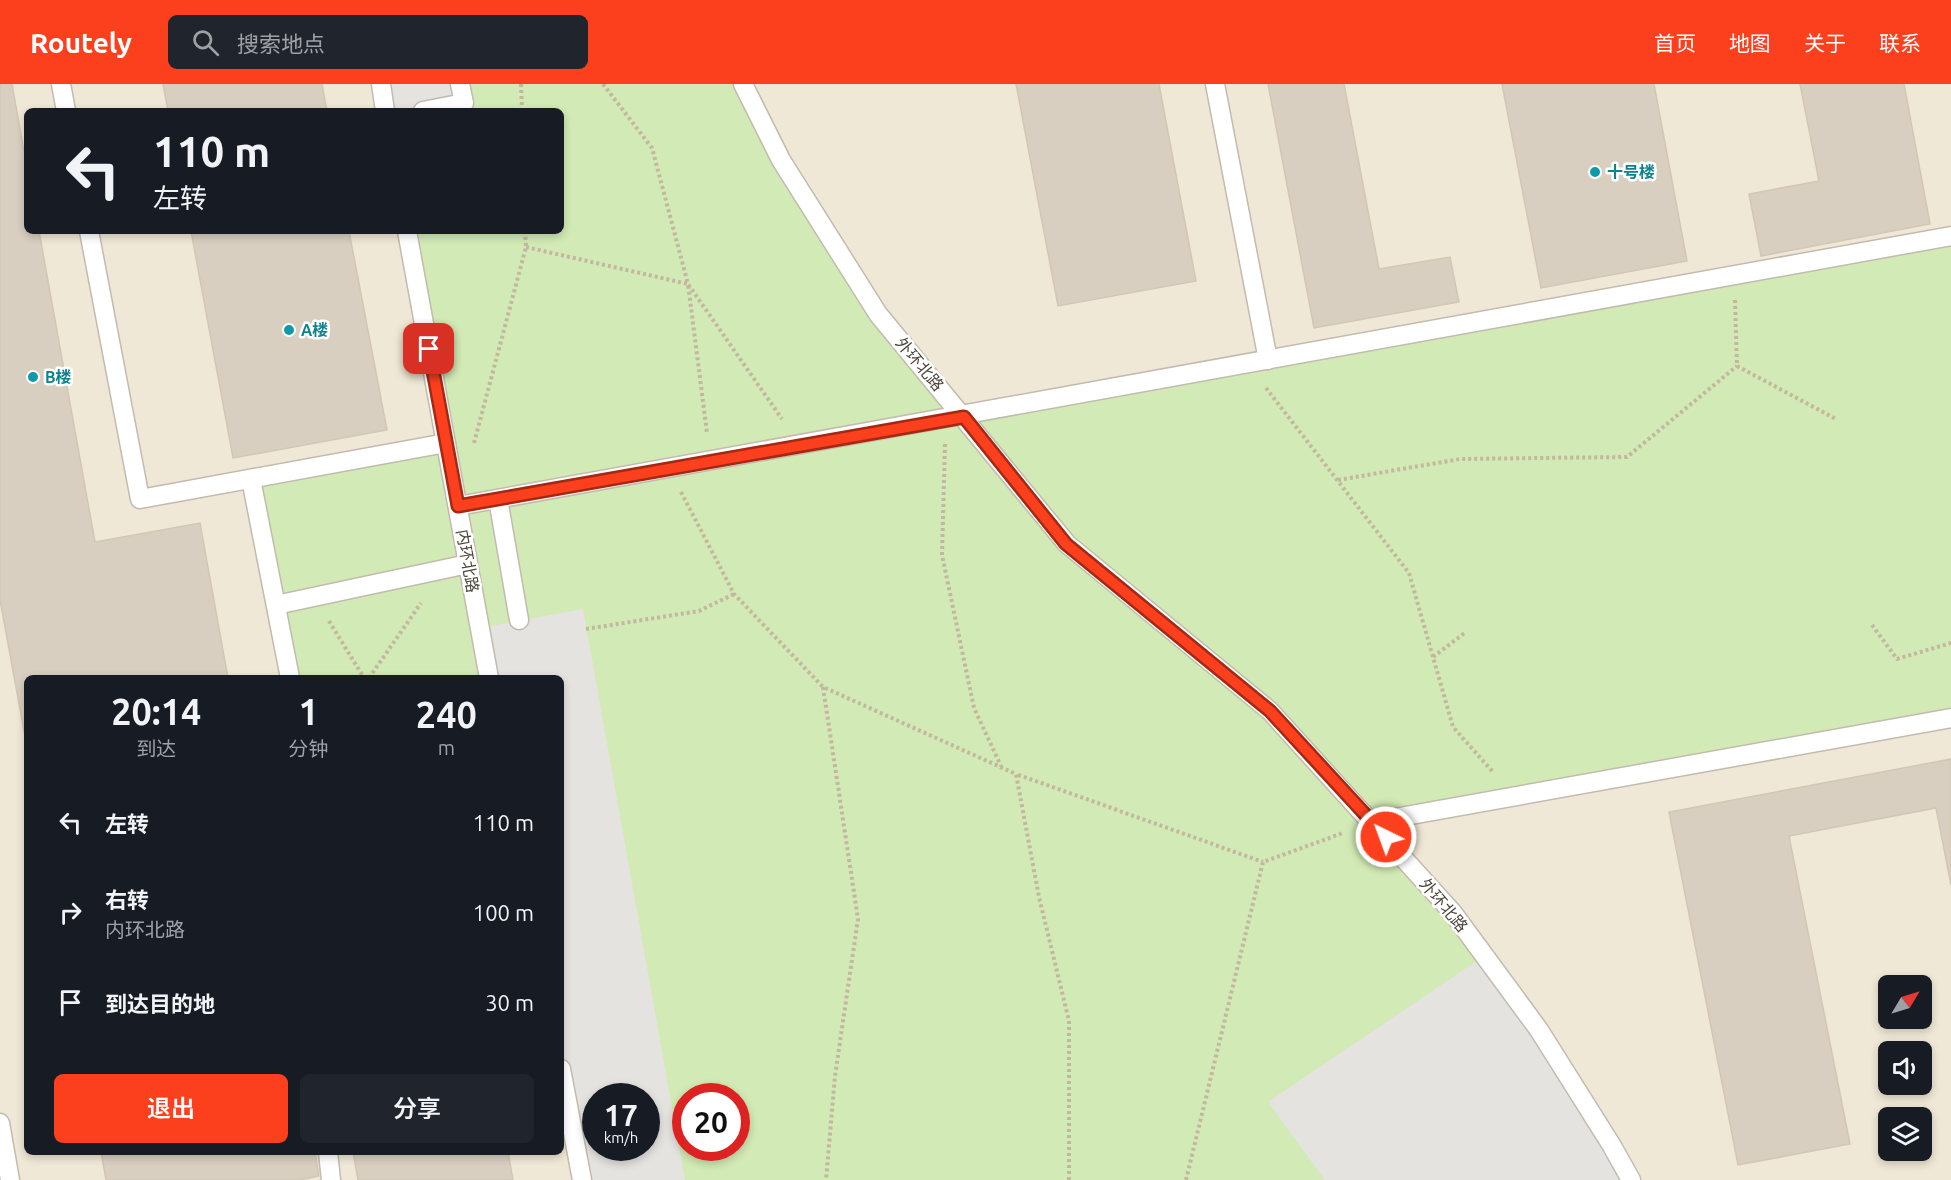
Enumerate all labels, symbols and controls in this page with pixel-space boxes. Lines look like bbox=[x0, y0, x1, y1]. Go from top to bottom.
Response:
search box bbox=[168, 15, 588, 69]
icon: search bbox=[189, 26, 222, 59]
text: Routely bbox=[30, 27, 132, 58]
text: 搜索地点 bbox=[237, 31, 325, 56]
text: 首页 bbox=[1654, 31, 1696, 55]
text: 地图 bbox=[1729, 31, 1771, 55]
text: 关于 bbox=[1804, 31, 1846, 55]
text: 联系 bbox=[1879, 31, 1921, 55]
text: 110 m bbox=[153, 128, 270, 175]
icon: left bbox=[54, 132, 132, 210]
place label: 十号楼 bbox=[1607, 163, 1655, 181]
marker: 十号楼 bbox=[1588, 165, 1602, 179]
text: 左转 bbox=[153, 183, 207, 213]
place label: A楼 bbox=[301, 321, 328, 339]
marker: A楼 bbox=[282, 323, 296, 337]
pin bbox=[403, 323, 454, 374]
icon: arrive bbox=[412, 332, 445, 365]
street label: 外环北路 bbox=[893, 334, 947, 394]
place label: B楼 bbox=[45, 368, 72, 386]
marker: B楼 bbox=[26, 370, 40, 384]
street label: 内环北路 bbox=[454, 528, 482, 594]
text: 20:14 bbox=[111, 691, 201, 732]
text: 1 bbox=[298, 691, 319, 732]
text: 240 bbox=[416, 694, 477, 735]
text: m bbox=[438, 736, 455, 759]
text: 到达 bbox=[136, 737, 176, 760]
text: 分钟 bbox=[289, 737, 329, 760]
position arrow bbox=[1354, 805, 1418, 869]
icon: left bbox=[54, 806, 87, 839]
text: 110 m bbox=[473, 810, 534, 835]
text: 左转 bbox=[105, 811, 149, 836]
street label: 外环北路 bbox=[1417, 875, 1471, 935]
text: 右转 bbox=[105, 887, 149, 912]
icon: right bbox=[54, 896, 87, 929]
text: 100 m bbox=[473, 900, 534, 925]
text: 内环北路 bbox=[105, 918, 185, 941]
north arrow bbox=[1878, 975, 1932, 1029]
map controls bbox=[1878, 975, 1932, 1161]
icon: arrive bbox=[54, 986, 87, 1019]
text: 30 m bbox=[485, 990, 534, 1015]
text: 到达目的地 bbox=[105, 991, 215, 1016]
button: sound bbox=[1878, 1041, 1932, 1095]
button: 退出 bbox=[54, 1074, 288, 1143]
button: 分享 bbox=[300, 1074, 534, 1143]
speed limit sign: 20 bbox=[672, 1083, 750, 1161]
text: 17 bbox=[604, 1098, 638, 1132]
button: layers bbox=[1878, 1107, 1932, 1161]
text: km/h bbox=[604, 1129, 638, 1146]

